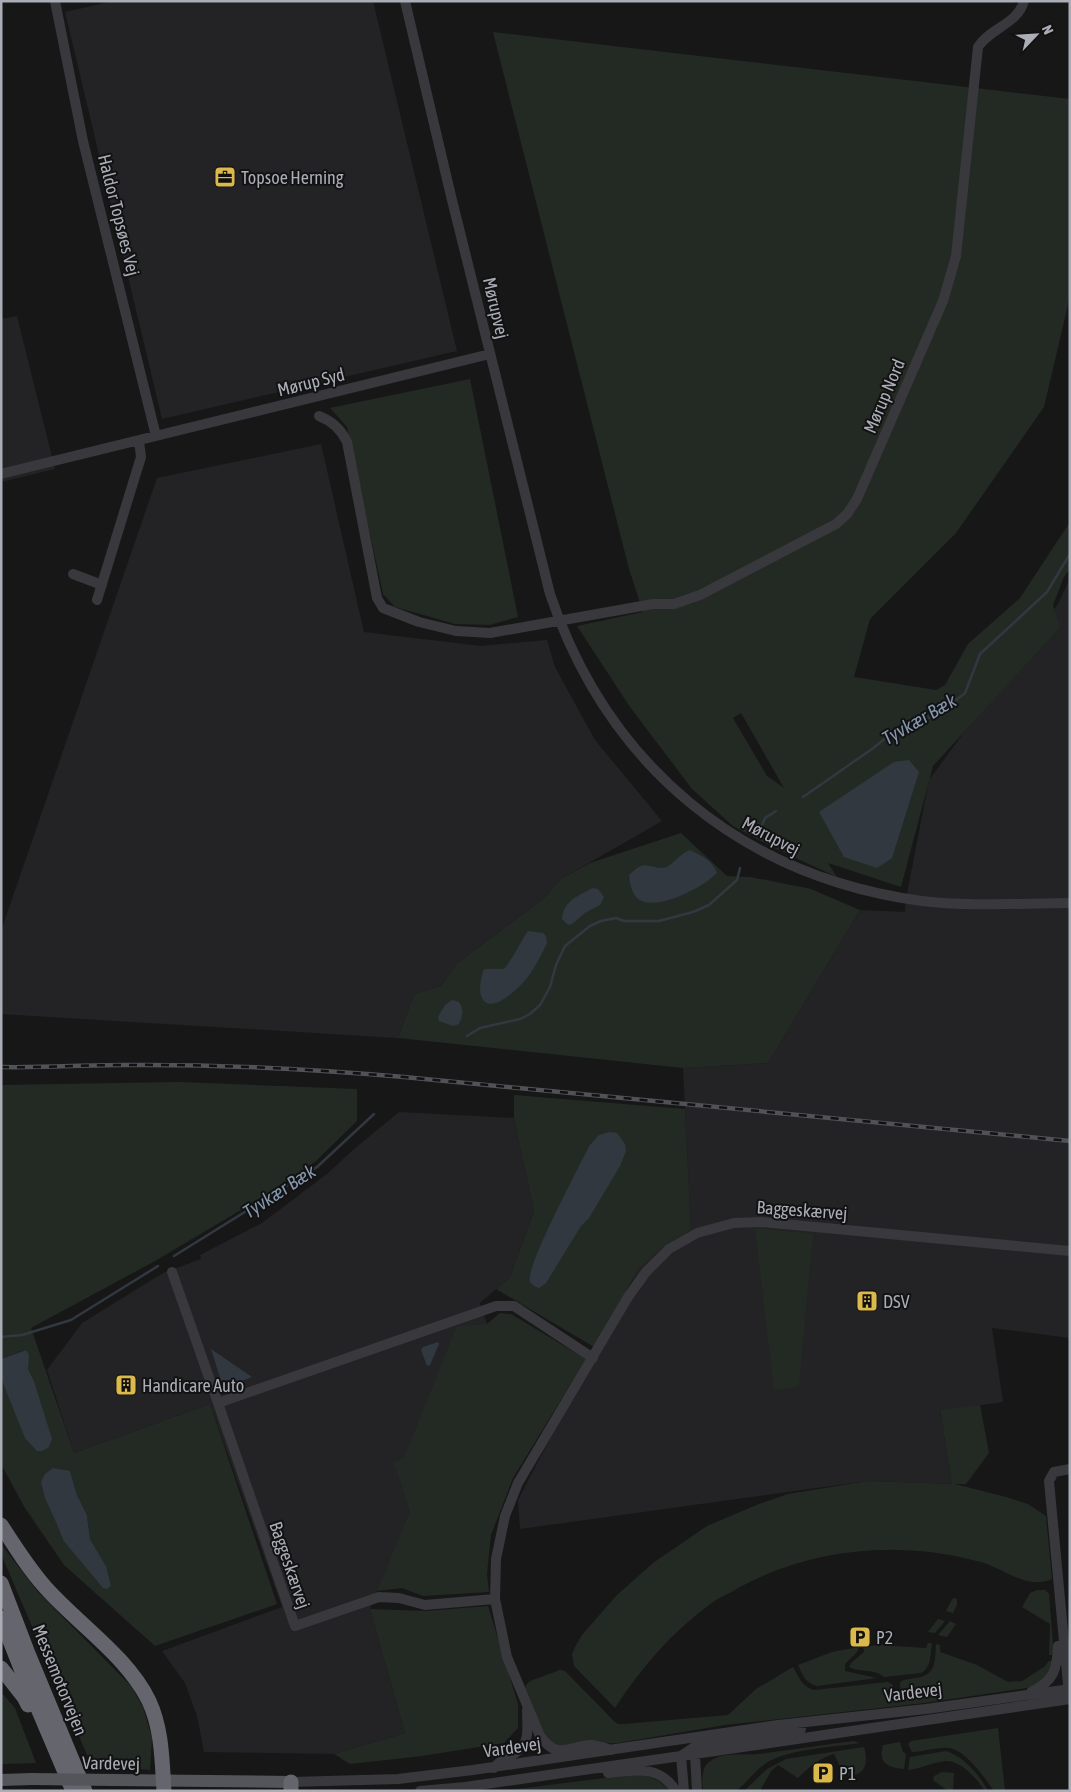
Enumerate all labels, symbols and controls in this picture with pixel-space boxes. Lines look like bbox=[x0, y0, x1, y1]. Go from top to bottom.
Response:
north arrow bbox=[1011, 10, 1061, 60]
text: N bbox=[1039, 22, 1057, 37]
street label: Haldor Topsøes Vej bbox=[94, 152, 144, 278]
office icon: Topsoe Herning bbox=[213, 165, 237, 189]
place label: Topsoe Herning bbox=[241, 167, 344, 188]
street label: Mørupvej bbox=[479, 275, 513, 341]
street label: Mørup Nord bbox=[859, 356, 909, 436]
street label: Mørup Syd bbox=[275, 364, 347, 400]
water label: Tyvkær Bæk bbox=[878, 689, 961, 749]
street label: Mørupvej bbox=[739, 812, 803, 860]
water label: Tyvkær Bæk bbox=[239, 1159, 320, 1223]
street label: Baggeskærvej bbox=[756, 1196, 848, 1224]
building icon: DSV bbox=[855, 1289, 879, 1313]
place label: DSV bbox=[883, 1291, 910, 1312]
building icon: Handicare Auto bbox=[114, 1373, 138, 1397]
place label: Handicare Auto bbox=[142, 1375, 244, 1396]
street label: Baggeskærvej bbox=[265, 1519, 315, 1611]
street label: Messemotorvejen bbox=[28, 1621, 92, 1739]
parking icon: P2 bbox=[848, 1625, 872, 1649]
place label: P2 bbox=[876, 1627, 893, 1648]
street label: Vardevej bbox=[883, 1678, 943, 1706]
street label: Vardevej bbox=[482, 1733, 542, 1761]
street label: Vardevej bbox=[82, 1752, 140, 1774]
parking icon: P1 bbox=[811, 1761, 835, 1785]
place label: P1 bbox=[839, 1763, 856, 1784]

